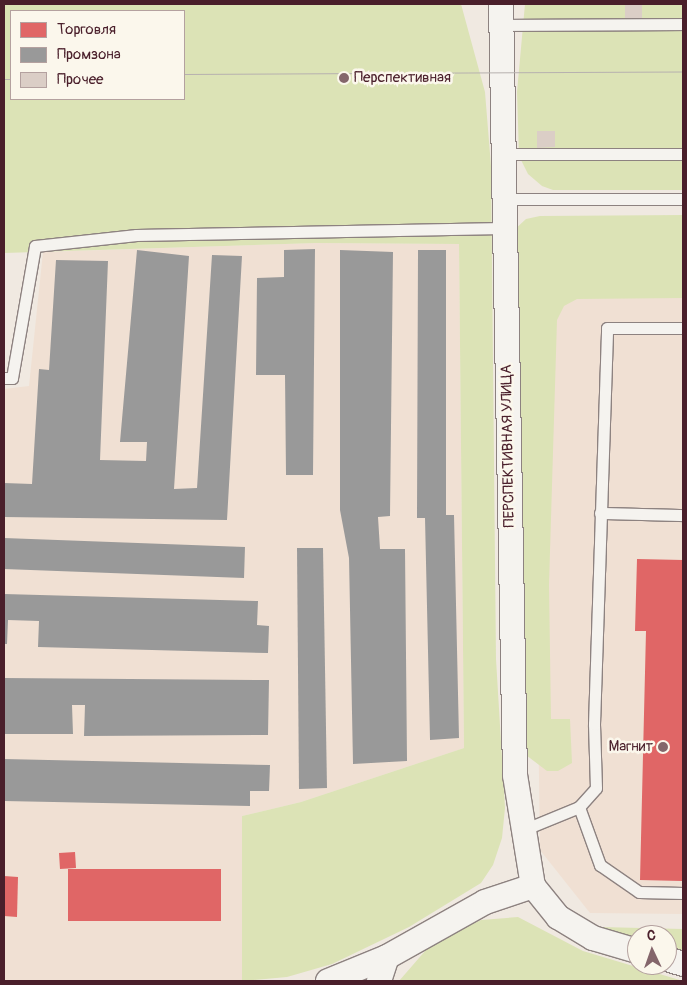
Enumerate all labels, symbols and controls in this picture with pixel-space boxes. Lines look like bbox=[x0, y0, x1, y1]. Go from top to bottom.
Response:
legend bbox=[10, 10, 185, 100]
text: Торговля bbox=[57, 20, 116, 39]
text: Промзона bbox=[57, 45, 121, 64]
place label: Перспективная bbox=[354, 69, 451, 87]
text: Прочее bbox=[57, 70, 104, 89]
marker: Перспективная bbox=[338, 72, 350, 84]
street label: ПЕРСПЕКТИВНАЯ УЛИЦА bbox=[498, 364, 518, 528]
place label: Магнит bbox=[608, 738, 653, 756]
marker: Магнит bbox=[657, 741, 669, 753]
north arrow bbox=[627, 925, 677, 975]
text: С bbox=[646, 927, 656, 944]

